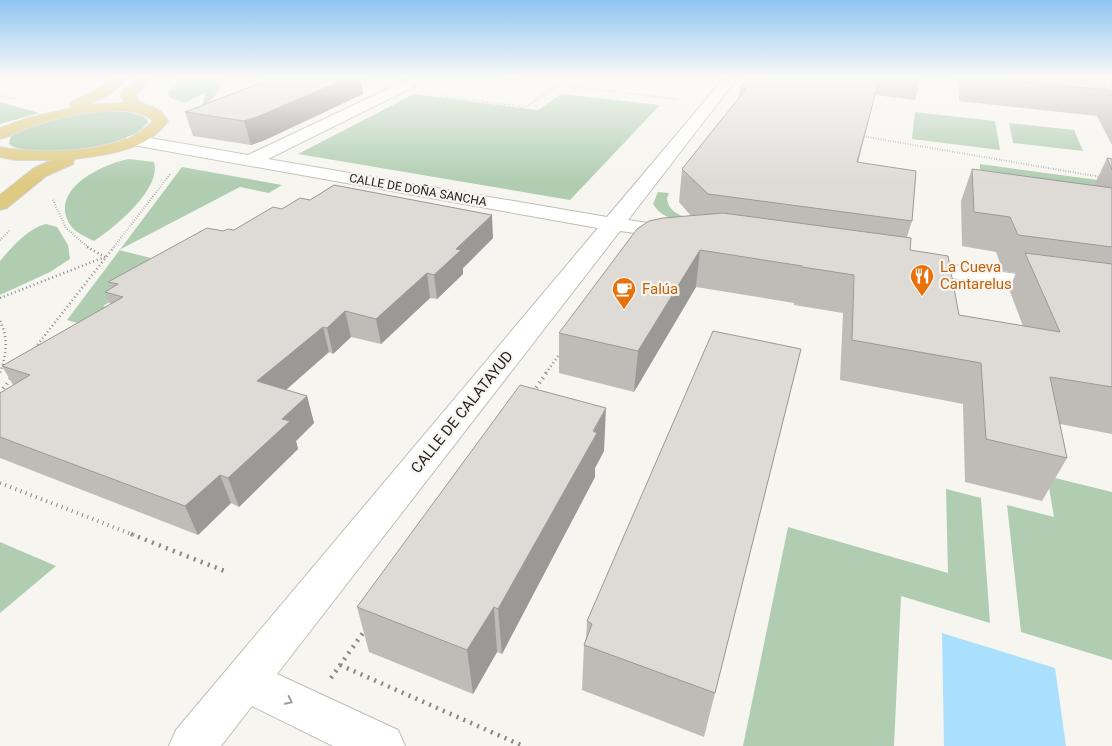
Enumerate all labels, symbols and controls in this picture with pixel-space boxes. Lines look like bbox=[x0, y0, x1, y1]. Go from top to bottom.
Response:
street label: CALLE DE DOÑA SANCHA bbox=[348, 169, 488, 209]
place label: La Cueva Cantarelus bbox=[940, 258, 1012, 293]
restaurant icon: La Cueva Cantarelus bbox=[909, 263, 935, 297]
cafe icon: Falúa bbox=[611, 276, 637, 310]
place label: Falúa bbox=[642, 280, 678, 298]
street label: CALLE DE CALATAYUD bbox=[407, 347, 517, 477]
one-way arrow bbox=[284, 695, 293, 705]

